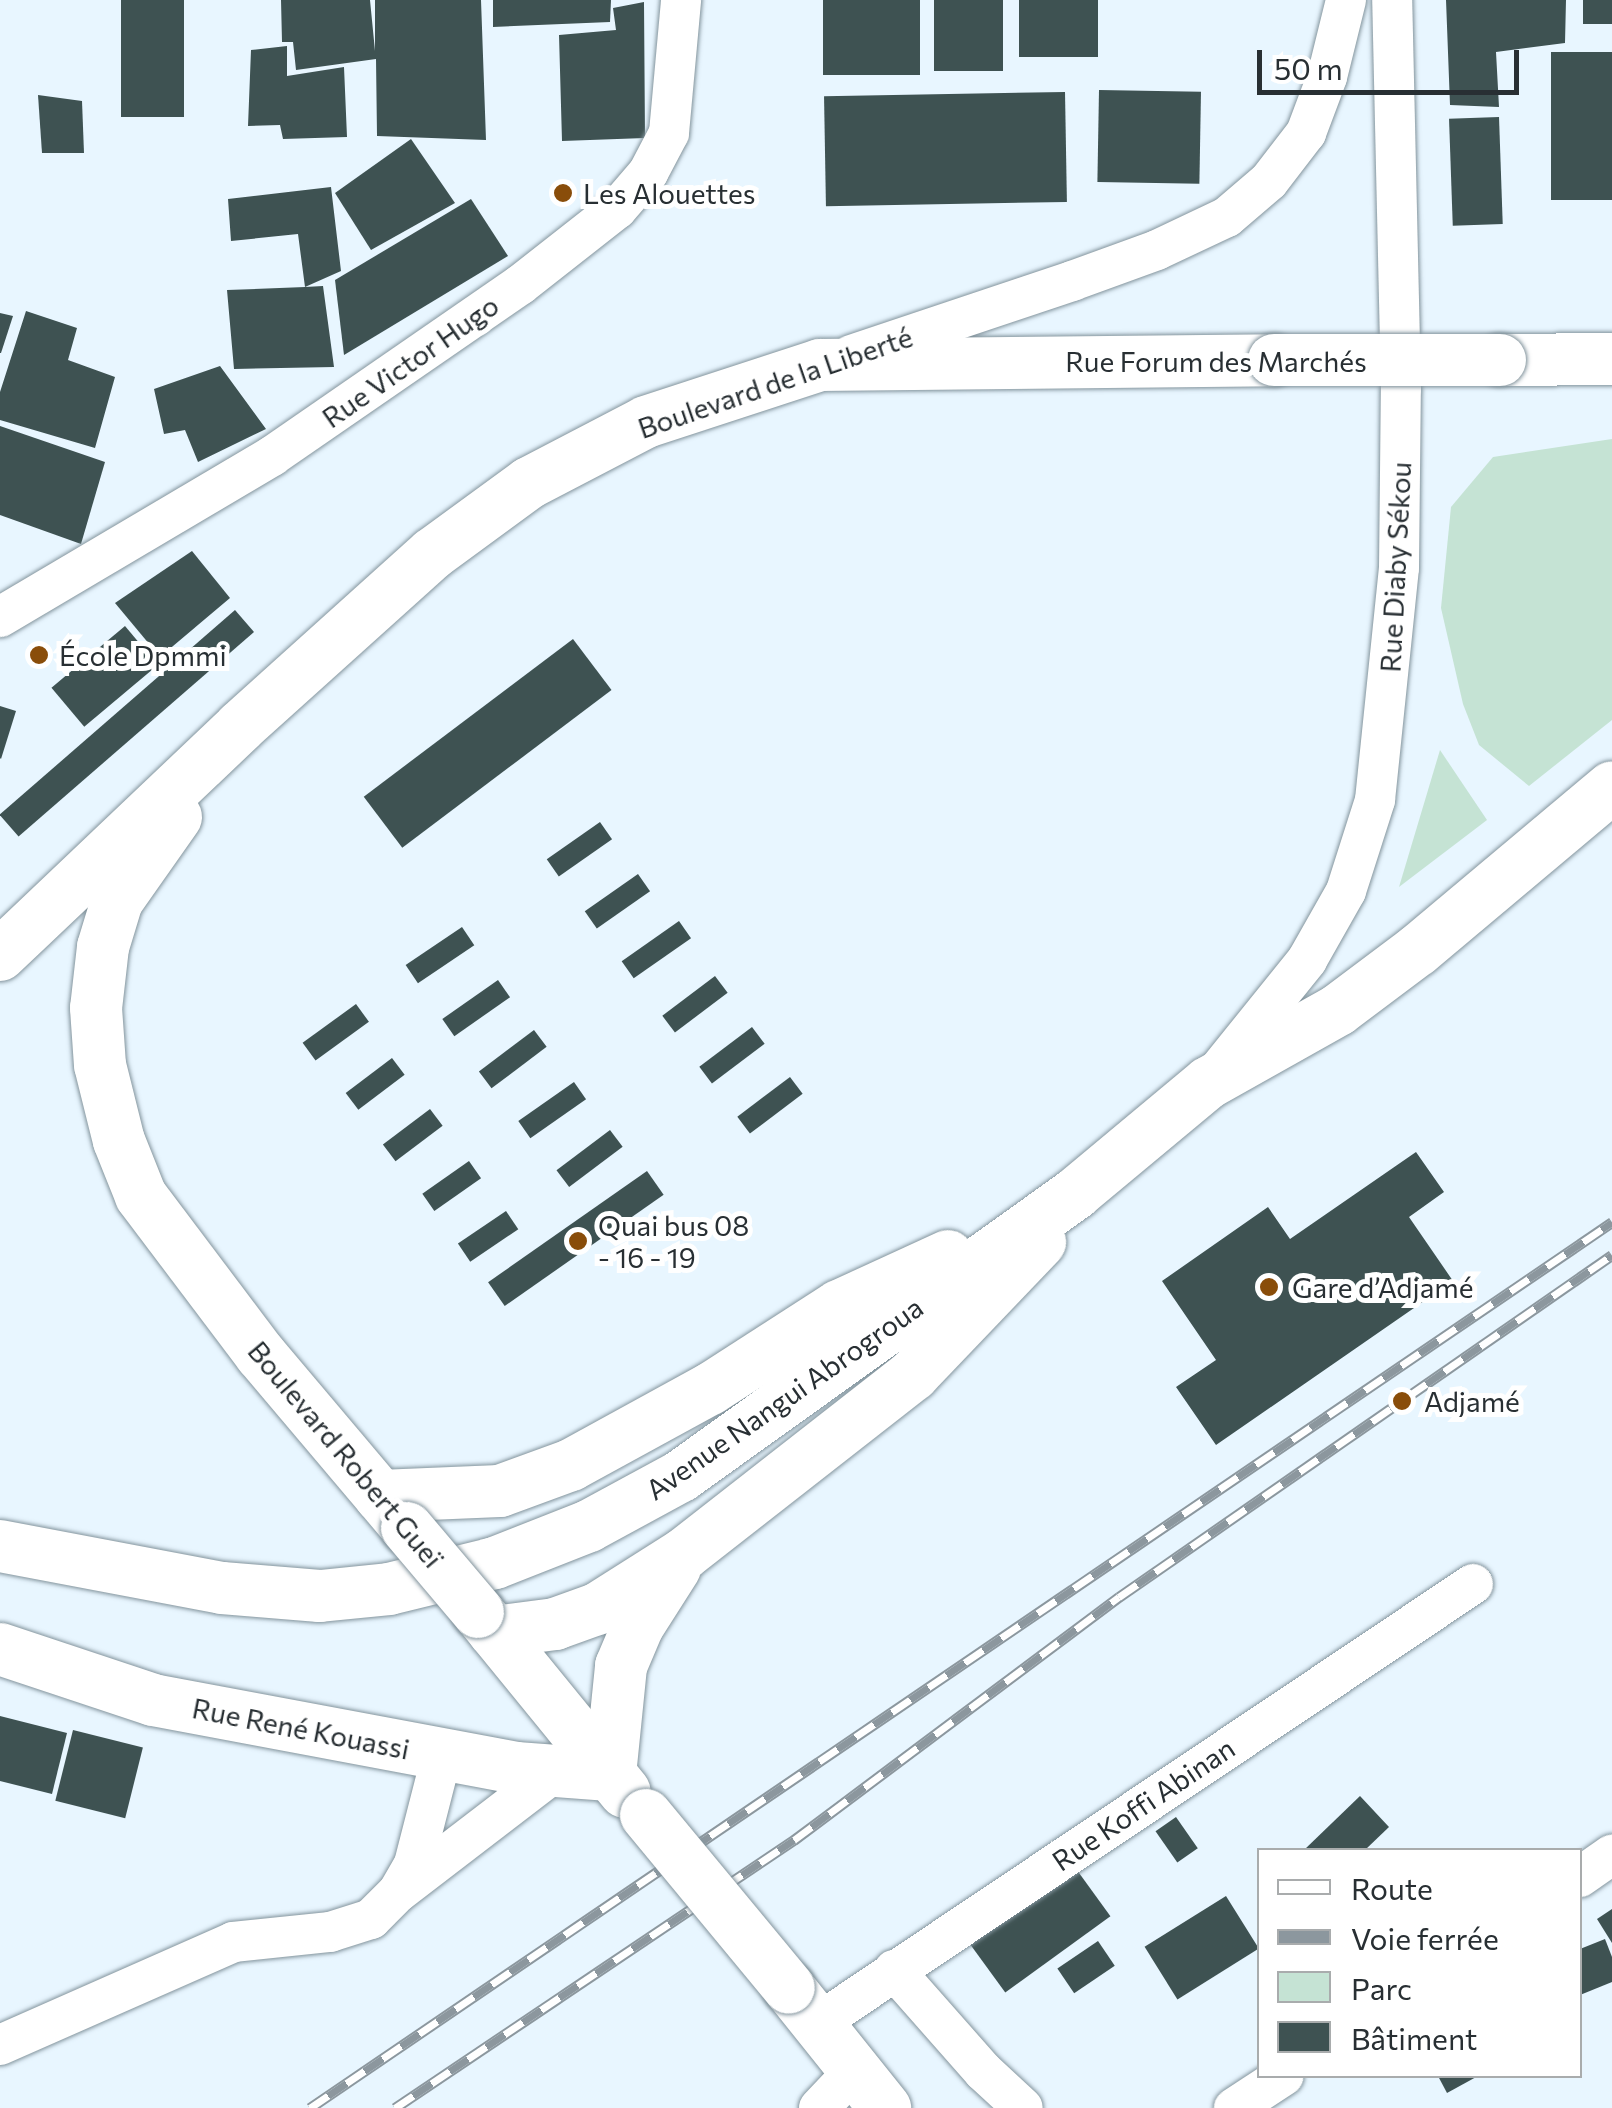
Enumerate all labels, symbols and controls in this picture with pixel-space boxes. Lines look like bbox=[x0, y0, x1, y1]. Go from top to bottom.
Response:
scale bar bbox=[1262, 30, 1524, 92]
text: 50 m bbox=[1274, 49, 1343, 86]
place label: Les Alouettes bbox=[583, 176, 756, 210]
marker: Les Alouettes bbox=[552, 182, 574, 204]
street label: Rue Victor Hugo bbox=[315, 288, 505, 434]
street label: Boulevard de la Liberté bbox=[633, 319, 917, 445]
street label: Rue Forum des Marchés bbox=[1065, 344, 1367, 378]
street label: Rue Diaby Sékou bbox=[1373, 461, 1417, 673]
place label: École Dpmmi bbox=[59, 638, 227, 672]
marker: École Dpmmi bbox=[28, 644, 50, 666]
place label: Quai bus 08 - 16 - 19 bbox=[598, 1208, 749, 1274]
marker: Quai bus 08 - 16 - 19 bbox=[567, 1230, 589, 1252]
place label: Gare d’Adjamé bbox=[1292, 1270, 1473, 1304]
marker: Gare d’Adjamé bbox=[1256, 1274, 1282, 1300]
street label: Avenue Nangui Abrogroua bbox=[639, 1290, 929, 1506]
street label: Boulevard Robert Gueï bbox=[242, 1334, 450, 1574]
place label: Adjamé bbox=[1424, 1384, 1520, 1418]
marker: Adjamé bbox=[1389, 1388, 1415, 1414]
street label: Rue René Kouassi bbox=[190, 1690, 412, 1766]
street label: Rue Koffi Abinan bbox=[1045, 1731, 1241, 1877]
legend bbox=[1257, 1848, 1582, 2078]
text: Route bbox=[1351, 1869, 1433, 1906]
text: Voie ferrée bbox=[1351, 1919, 1499, 1956]
text: Parc bbox=[1351, 1969, 1412, 2006]
text: Bâtiment bbox=[1351, 2019, 1477, 2056]

